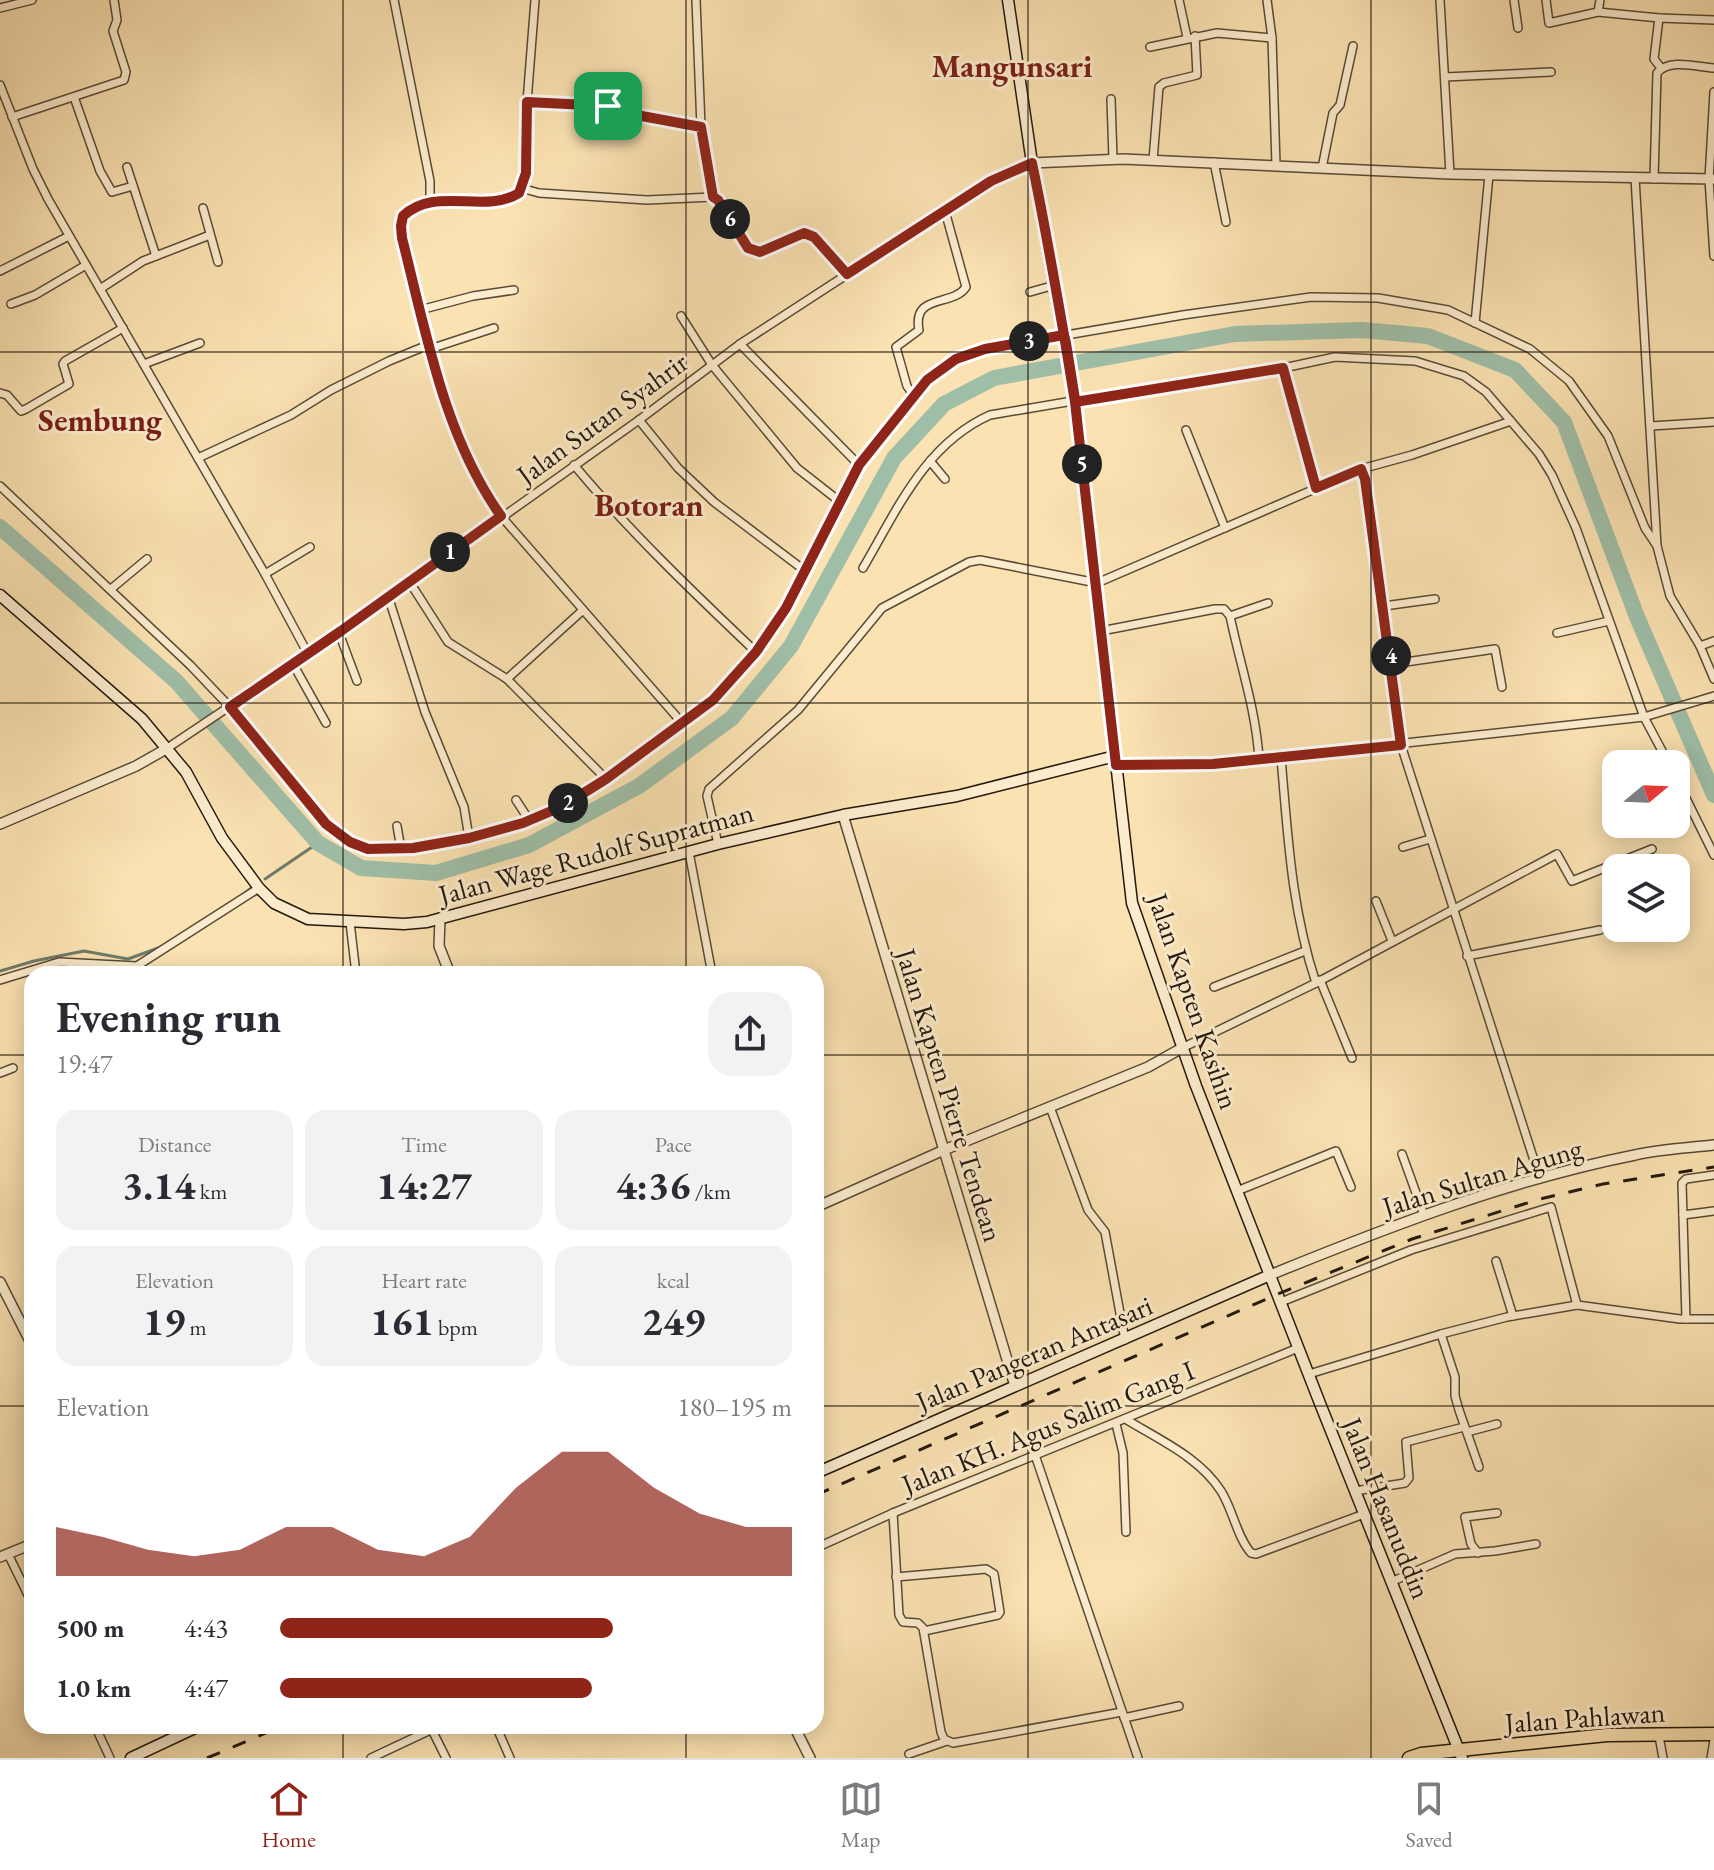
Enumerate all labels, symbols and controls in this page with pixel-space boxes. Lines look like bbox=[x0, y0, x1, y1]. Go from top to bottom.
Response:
district label: Mangunsari bbox=[932, 45, 1093, 87]
pin bbox=[574, 72, 642, 140]
icon: arrive bbox=[586, 84, 630, 128]
pin: 6 bbox=[710, 199, 750, 239]
text: 6 bbox=[724, 204, 736, 233]
pin: 3 bbox=[1009, 321, 1049, 361]
text: 3 bbox=[1023, 326, 1035, 355]
street label: Jalan Sutan Syahrir bbox=[508, 343, 695, 493]
district label: Sembung bbox=[38, 399, 163, 441]
pin: 5 bbox=[1062, 444, 1102, 484]
text: 5 bbox=[1076, 449, 1088, 478]
district label: Botoran bbox=[594, 484, 704, 526]
pin: 1 bbox=[430, 532, 470, 572]
text: 1 bbox=[444, 537, 456, 566]
pin: 4 bbox=[1371, 636, 1411, 676]
text: 4 bbox=[1385, 641, 1397, 670]
north arrow bbox=[1602, 750, 1690, 838]
map controls bbox=[1602, 750, 1690, 942]
pin: 2 bbox=[548, 783, 588, 823]
text: 2 bbox=[562, 788, 574, 817]
street label: Jalan Wage Rudolf Supratman bbox=[433, 794, 758, 913]
button: layers bbox=[1602, 854, 1690, 942]
street label: Jalan Kapten Kasihin bbox=[1140, 886, 1248, 1114]
street label: Jalan Kapten Pierre Tendean bbox=[888, 942, 1012, 1246]
text: Evening run bbox=[56, 988, 281, 1045]
button: share bbox=[708, 992, 792, 1076]
text: 19:47 bbox=[56, 1047, 112, 1081]
street label: Jalan Sultan Agung bbox=[1376, 1129, 1587, 1225]
text: Distance bbox=[138, 1130, 211, 1159]
text: Time bbox=[401, 1130, 447, 1159]
text: Pace bbox=[655, 1130, 692, 1159]
text: 3.14 bbox=[122, 1159, 195, 1211]
text: 14:27 bbox=[376, 1159, 472, 1211]
text: 4:36 bbox=[616, 1159, 690, 1211]
text: km bbox=[195, 1177, 227, 1206]
text: /km bbox=[690, 1177, 731, 1206]
text: Elevation bbox=[135, 1266, 214, 1295]
text: Heart rate bbox=[381, 1266, 467, 1295]
text: kcal bbox=[657, 1266, 690, 1295]
street label: Jalan Pangeran Antasari bbox=[908, 1287, 1158, 1420]
text: 19 bbox=[143, 1295, 185, 1347]
text: 161 bbox=[370, 1295, 434, 1347]
text: 249 bbox=[642, 1295, 705, 1347]
text: m bbox=[185, 1313, 207, 1342]
text: bpm bbox=[434, 1313, 478, 1342]
street label: Jalan KH. Agus Salim Gang I bbox=[895, 1352, 1200, 1503]
text: Elevation bbox=[56, 1390, 150, 1424]
text: 180–195 m bbox=[677, 1390, 792, 1424]
street label: Jalan Hasanuddin bbox=[1333, 1410, 1440, 1604]
text: 500 m bbox=[56, 1611, 124, 1645]
text: 4:43 bbox=[184, 1611, 228, 1645]
text: 1.0 km bbox=[56, 1671, 131, 1705]
text: 4:47 bbox=[184, 1671, 228, 1705]
street label: Jalan Pahlawan bbox=[1502, 1693, 1667, 1741]
tab: Home bbox=[261, 1777, 316, 1854]
tab: Map bbox=[839, 1777, 883, 1854]
tab: Saved bbox=[1405, 1777, 1453, 1854]

